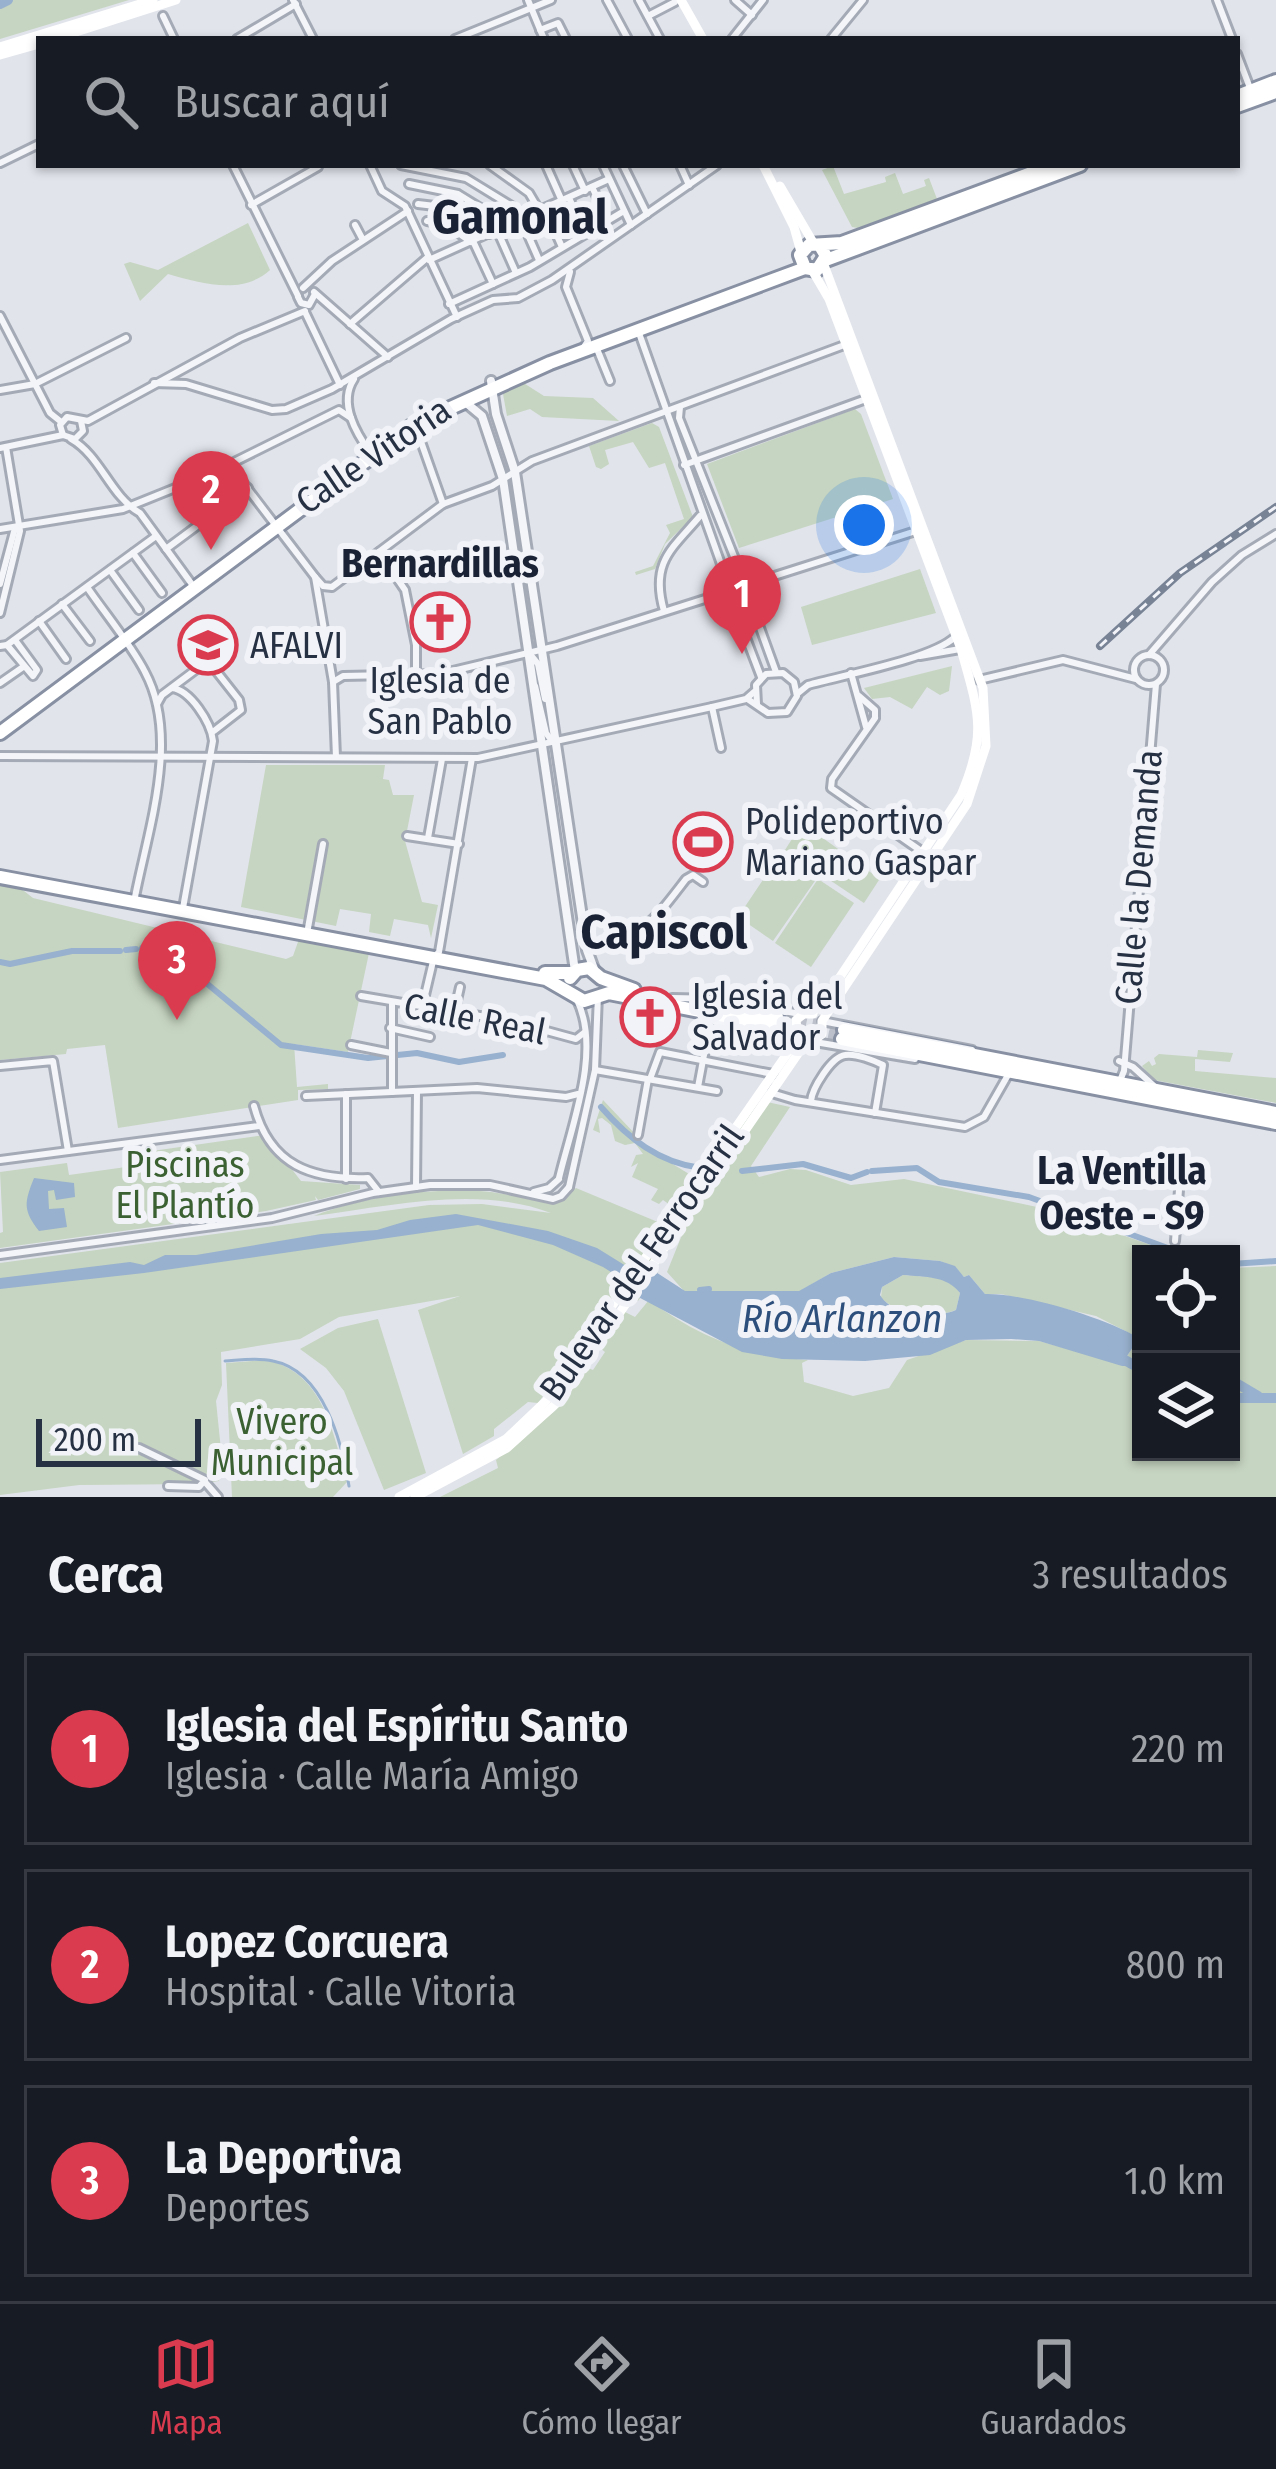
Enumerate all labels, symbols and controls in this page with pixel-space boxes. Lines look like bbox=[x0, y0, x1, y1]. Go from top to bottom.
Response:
search box bbox=[36, 36, 1240, 168]
icon: search bbox=[78, 69, 144, 135]
text: Buscar aquí bbox=[174, 75, 390, 129]
district label: Gamonal bbox=[432, 188, 609, 246]
street label: Calle Vitoria bbox=[288, 388, 459, 524]
pin: 2 bbox=[172, 451, 250, 550]
your location bbox=[834, 495, 894, 555]
district label: Bernardillas bbox=[341, 541, 539, 587]
pin: 1 bbox=[703, 555, 781, 654]
church icon: Iglesia de San Pablo bbox=[409, 591, 471, 653]
school or university icon: AFALVI bbox=[177, 614, 239, 676]
place label: AFALVI bbox=[250, 624, 343, 668]
place label: Iglesia de San Pablo bbox=[368, 659, 512, 744]
street label: Calle la Demanda bbox=[1106, 748, 1172, 1006]
place label: Polideportivo Mariano Gaspar bbox=[745, 800, 977, 885]
sports icon: Polideportivo Mariano Gaspar bbox=[672, 811, 734, 873]
district label: Capiscol bbox=[581, 903, 748, 961]
pin: 3 bbox=[138, 921, 216, 1020]
place label: Iglesia del Salvador bbox=[692, 975, 843, 1060]
street label: Calle Real bbox=[400, 984, 549, 1054]
church icon: Iglesia del Salvador bbox=[619, 986, 681, 1048]
street label: Bulevar del Ferrocarril bbox=[530, 1116, 753, 1409]
park label: Piscinas El Plantío bbox=[116, 1143, 254, 1228]
district label: La Ventilla Oeste - S9 bbox=[1037, 1148, 1207, 1239]
map controls bbox=[1132, 1245, 1240, 1461]
button: locate bbox=[1132, 1245, 1240, 1353]
water label: Río Arlanzon bbox=[742, 1296, 942, 1342]
button: layers bbox=[1132, 1353, 1240, 1461]
park label: Vivero Municipal bbox=[211, 1400, 353, 1485]
scale bar bbox=[36, 1413, 201, 1466]
text: 200 m bbox=[54, 1420, 136, 1460]
text: Cerca bbox=[48, 1544, 164, 1606]
text: 3 resultados bbox=[1032, 1552, 1228, 1598]
text: Iglesia del Espíritu Santo bbox=[165, 1699, 628, 1753]
text: 1 bbox=[82, 1726, 98, 1772]
text: 220 m bbox=[1131, 1726, 1225, 1772]
text: Iglesia · Calle María Amigo bbox=[165, 1753, 579, 1799]
text: Lopez Corcuera bbox=[165, 1915, 449, 1969]
text: 2 bbox=[81, 1942, 99, 1988]
text: 800 m bbox=[1126, 1942, 1225, 1988]
text: Hospital · Calle Vitoria bbox=[165, 1969, 516, 2015]
text: La Deportiva bbox=[165, 2131, 402, 2185]
text: 3 bbox=[81, 2158, 99, 2204]
text: 1.0 km bbox=[1124, 2158, 1225, 2204]
text: Deportes bbox=[165, 2185, 310, 2231]
tab: Mapa bbox=[149, 2331, 223, 2443]
tab: Cómo llegar bbox=[522, 2331, 682, 2443]
tab: Guardados bbox=[981, 2331, 1127, 2443]

